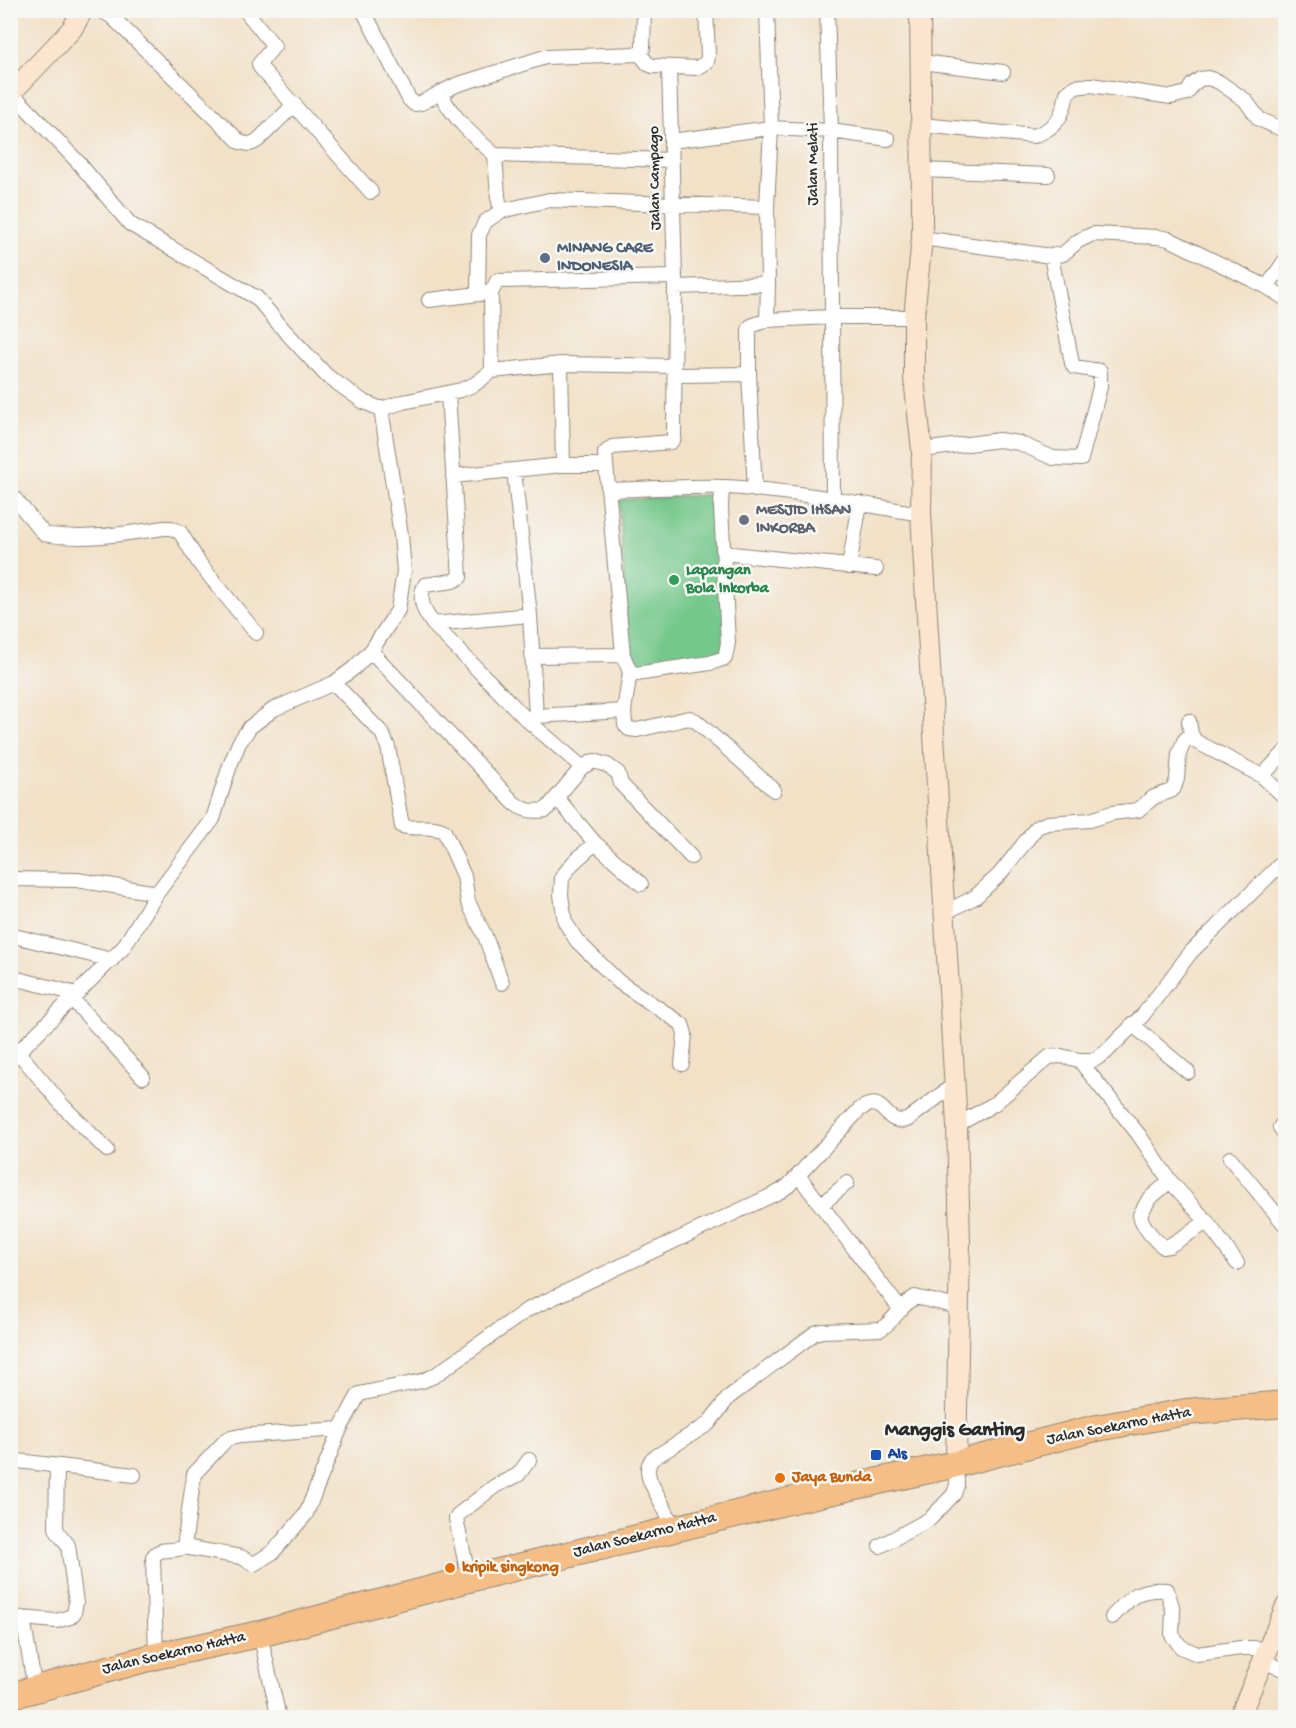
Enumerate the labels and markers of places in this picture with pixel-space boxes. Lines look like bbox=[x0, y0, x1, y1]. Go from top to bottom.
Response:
place label: MINANG CARE INDONESIA bbox=[557, 240, 654, 277]
marker: MINANG CARE INDONESIA bbox=[538, 251, 552, 265]
place label: MESJID IHSAN INKORBA bbox=[756, 502, 852, 539]
marker: MESJID IHSAN INKORBA bbox=[737, 513, 751, 527]
place label: Lapangan Bola Inkorba bbox=[685, 562, 770, 599]
marker: Lapangan Bola Inkorba bbox=[667, 573, 681, 587]
place label: Als bbox=[887, 1446, 908, 1465]
marker: Als bbox=[869, 1448, 883, 1462]
place label: Jaya Bunda bbox=[791, 1469, 873, 1488]
marker: Jaya Bunda bbox=[773, 1471, 787, 1485]
place label: kripik singkong bbox=[462, 1559, 559, 1578]
marker: kripik singkong bbox=[443, 1561, 457, 1575]

